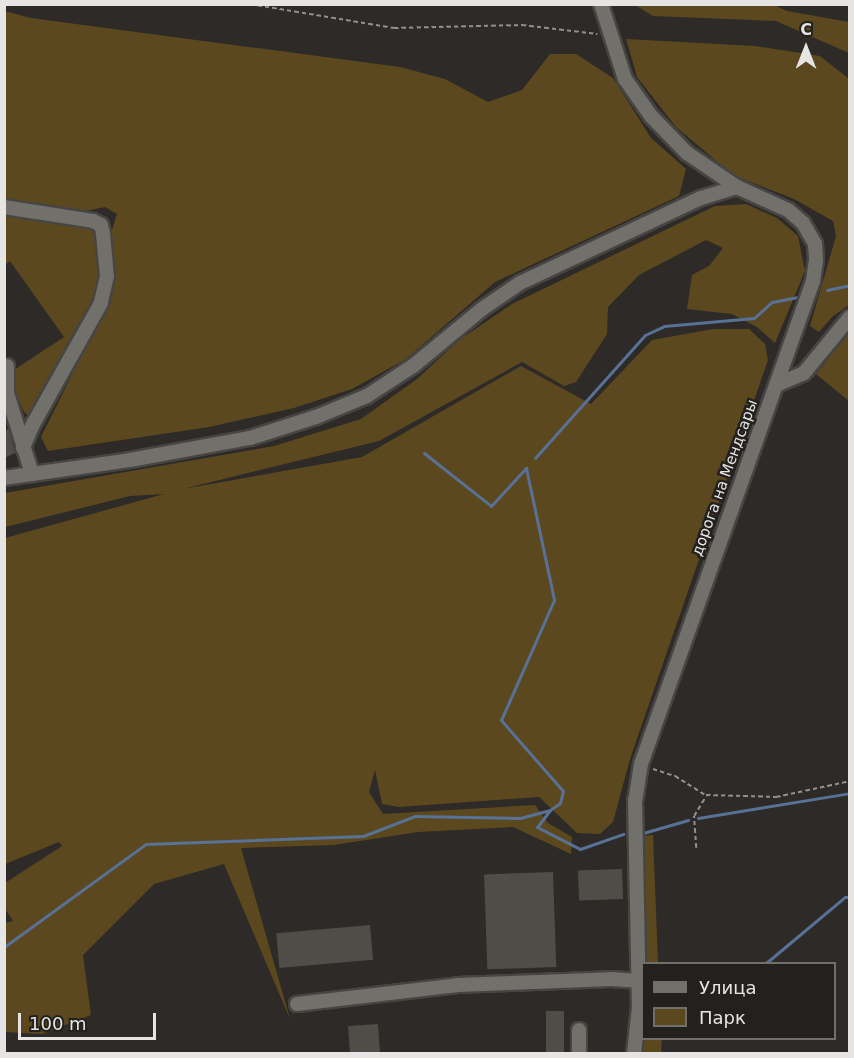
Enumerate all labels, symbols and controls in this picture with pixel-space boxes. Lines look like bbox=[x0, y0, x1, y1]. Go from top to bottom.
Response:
north arrow bbox=[776, 18, 836, 78]
text: С bbox=[800, 20, 812, 39]
street label: дорога на Мендсары bbox=[688, 397, 762, 559]
legend bbox=[641, 962, 836, 1040]
text: Улица bbox=[699, 977, 756, 998]
scale bar bbox=[21, 1001, 159, 1039]
text: Парк bbox=[699, 1007, 746, 1028]
text: 100 m bbox=[29, 1013, 87, 1034]

